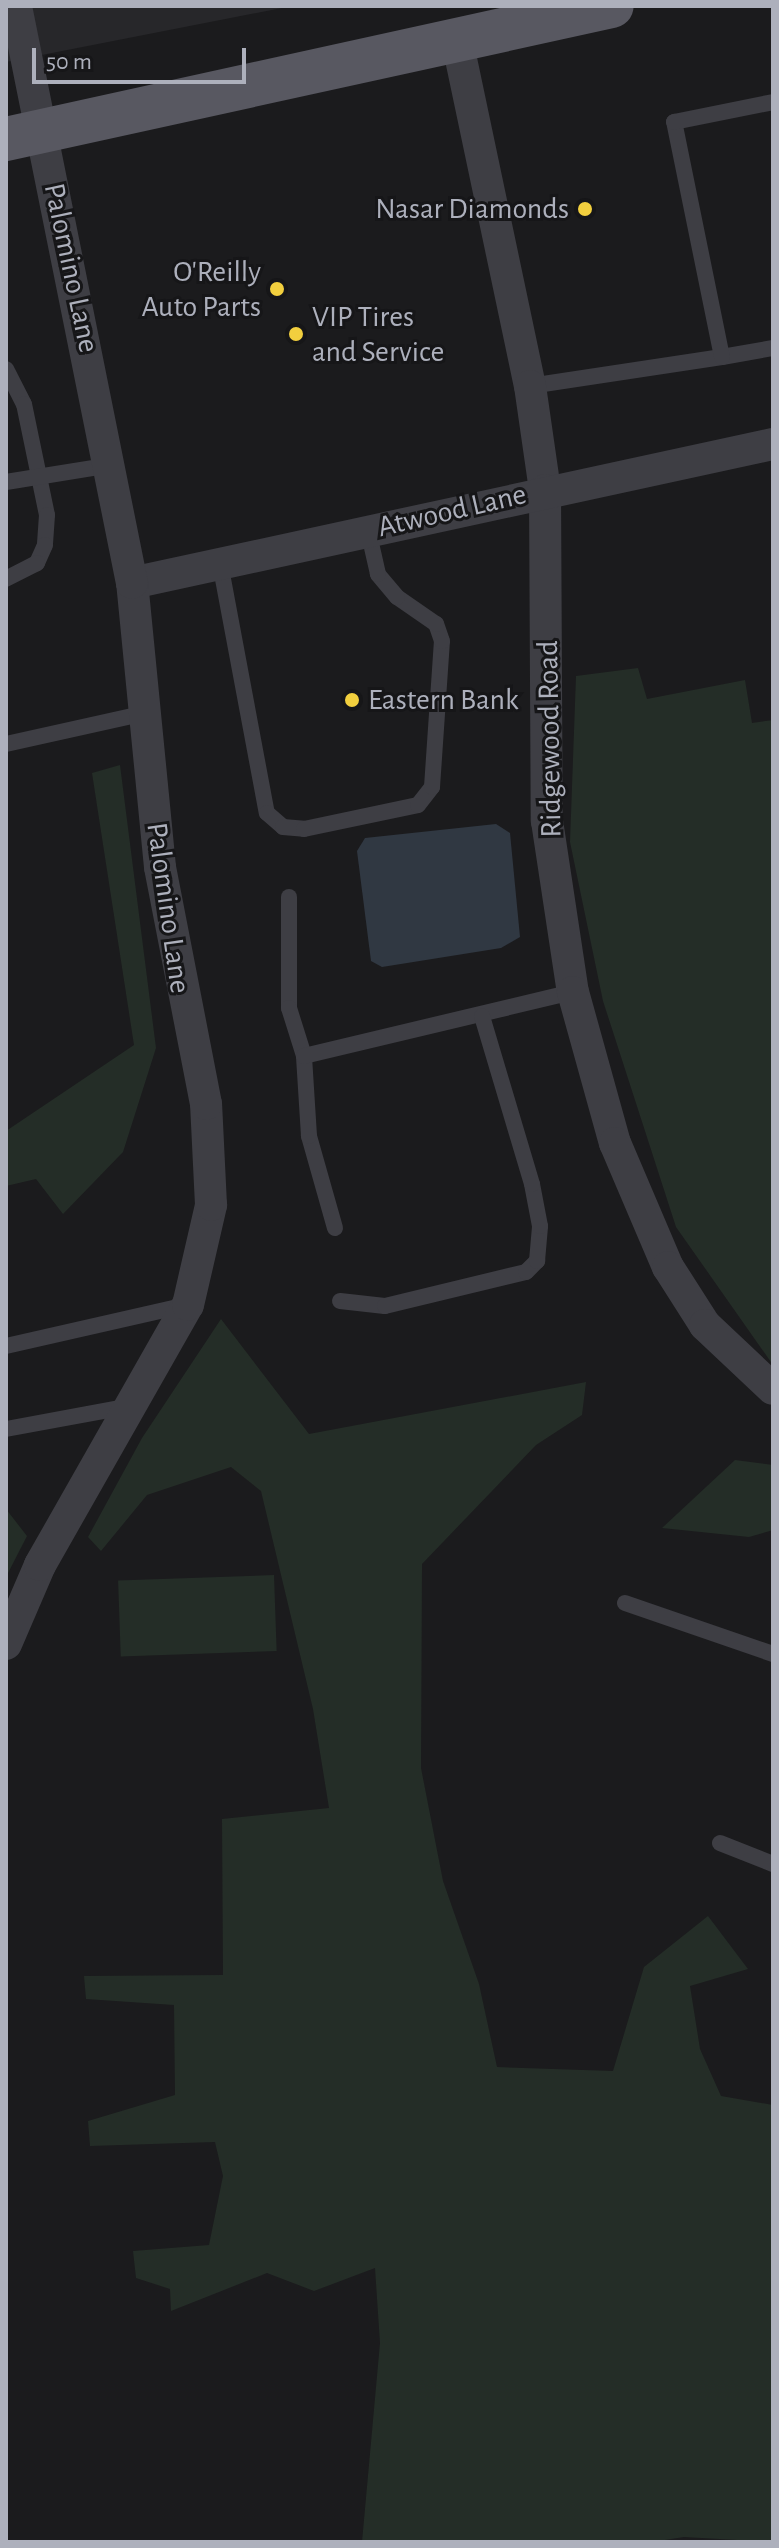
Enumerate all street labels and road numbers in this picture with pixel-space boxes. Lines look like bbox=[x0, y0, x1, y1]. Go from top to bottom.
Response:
street label: Palomino Lane bbox=[35, 180, 107, 356]
street label: Atwood Lane bbox=[374, 476, 530, 546]
street label: Ridgewood Road bbox=[530, 640, 570, 838]
street label: Palomino Lane bbox=[138, 820, 198, 996]

